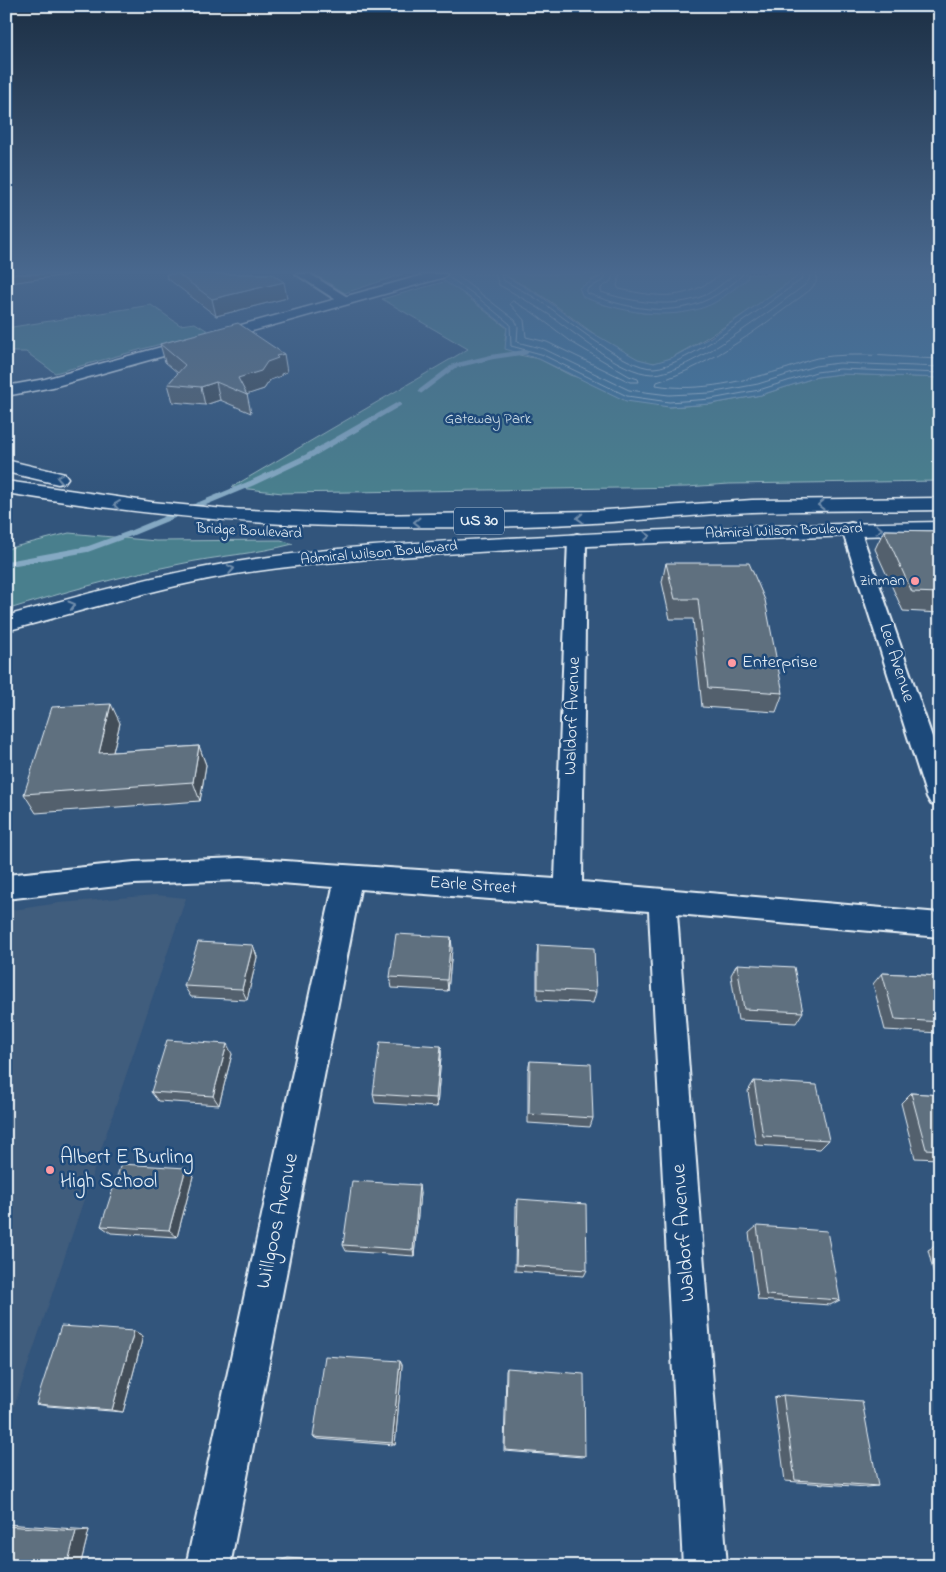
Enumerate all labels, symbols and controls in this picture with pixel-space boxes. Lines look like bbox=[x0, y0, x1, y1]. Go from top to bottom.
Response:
park label: Gateway Park bbox=[445, 408, 532, 431]
one-way arrow bbox=[55, 473, 64, 484]
one-way arrow bbox=[113, 500, 121, 511]
one-way arrow bbox=[817, 500, 824, 510]
road number: US 30 bbox=[454, 508, 504, 534]
one-way arrow bbox=[575, 512, 583, 523]
street label: Bridge Boulevard bbox=[195, 517, 303, 546]
one-way arrow bbox=[413, 517, 421, 527]
street label: Admiral Wilson Boulevard bbox=[705, 517, 864, 545]
one-way arrow bbox=[876, 524, 883, 534]
one-way arrow bbox=[643, 531, 651, 542]
street label: Admiral Wilson Boulevard bbox=[299, 535, 459, 571]
one-way arrow bbox=[226, 565, 235, 575]
place label: Zinman bbox=[859, 570, 905, 592]
marker: Zinman bbox=[909, 575, 921, 587]
one-way arrow bbox=[68, 600, 76, 610]
street label: Lee Avenue bbox=[871, 620, 921, 706]
place label: Enterprise bbox=[742, 650, 818, 676]
street label: Waldorf Avenue bbox=[558, 655, 588, 776]
marker: Enterprise bbox=[726, 657, 738, 669]
street label: Earle Street bbox=[429, 870, 517, 902]
place label: Albert E Burling High School bbox=[60, 1143, 193, 1199]
street label: Willgoos Avenue bbox=[249, 1150, 309, 1292]
street label: Waldorf Avenue bbox=[664, 1162, 704, 1303]
marker: Albert E Burling High School bbox=[44, 1164, 56, 1176]

